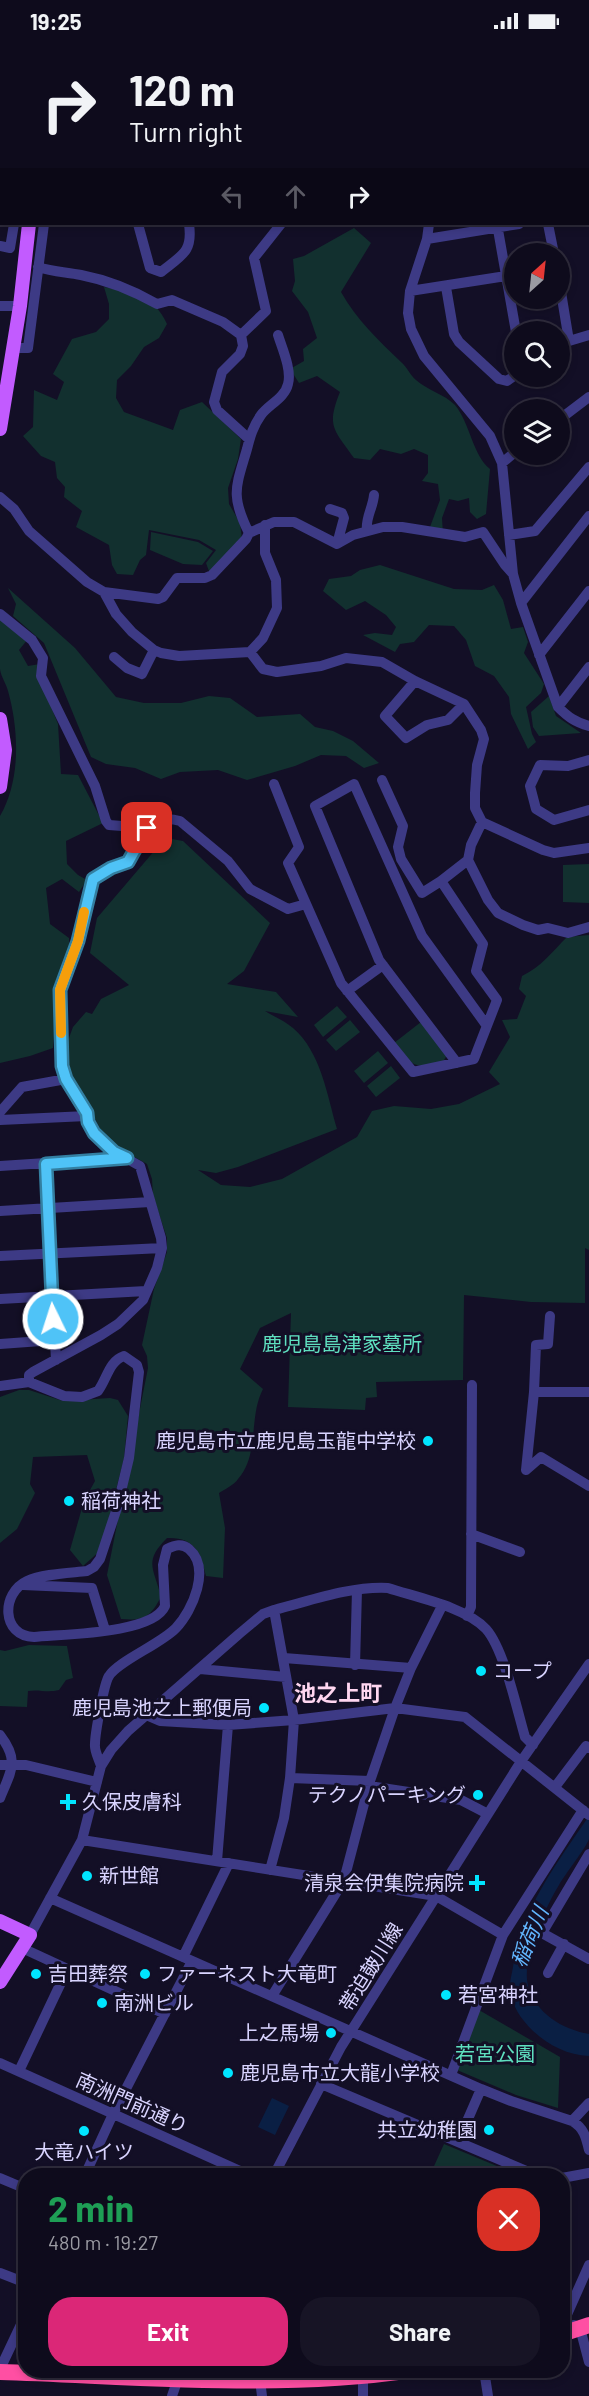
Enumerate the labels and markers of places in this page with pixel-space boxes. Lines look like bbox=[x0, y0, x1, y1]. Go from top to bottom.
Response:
pin bbox=[121, 802, 172, 853]
place label: 鹿児島市立鹿児島玉龍中学校 bbox=[156, 1428, 416, 1452]
marker: 鹿児島市立鹿児島玉龍中学校 bbox=[421, 1434, 435, 1448]
place label: 稲荷神社 bbox=[81, 1488, 161, 1512]
marker: 稲荷神社 bbox=[62, 1494, 76, 1508]
place label: コープ bbox=[493, 1658, 552, 1682]
marker: コープ bbox=[474, 1664, 488, 1678]
place label: 鹿児島池之上郵便局 bbox=[72, 1695, 252, 1719]
marker: 鹿児島池之上郵便局 bbox=[257, 1701, 271, 1715]
place label: テクノパーキング bbox=[308, 1782, 466, 1806]
marker: テクノパーキング bbox=[471, 1788, 485, 1802]
place label: 久保皮膚科 bbox=[82, 1789, 182, 1813]
marker: 久保皮膚科 bbox=[59, 1793, 77, 1811]
place label: 新世館 bbox=[99, 1863, 159, 1887]
marker: 新世館 bbox=[80, 1869, 94, 1883]
place label: 清泉会伊集院病院 bbox=[304, 1870, 464, 1894]
marker: 清泉会伊集院病院 bbox=[468, 1874, 486, 1892]
place label: 吉田葬祭 bbox=[48, 1961, 128, 1985]
place label: ファーネスト大竜町 bbox=[157, 1961, 337, 1985]
marker: 吉田葬祭 bbox=[29, 1967, 43, 1981]
marker: ファーネスト大竜町 bbox=[138, 1967, 152, 1981]
place label: 若宮神社 bbox=[458, 1982, 538, 2006]
marker: 若宮神社 bbox=[439, 1988, 453, 2002]
place label: 南洲ビル bbox=[114, 1990, 194, 2014]
marker: 南洲ビル bbox=[95, 1996, 109, 2010]
place label: 上之馬場 bbox=[239, 2020, 319, 2044]
marker: 上之馬場 bbox=[324, 2026, 338, 2040]
place label: 鹿児島市立大龍小学校 bbox=[240, 2060, 440, 2084]
marker: 鹿児島市立大龍小学校 bbox=[221, 2066, 235, 2080]
place label: 共立幼稚園 bbox=[377, 2117, 477, 2141]
marker: 共立幼稚園 bbox=[482, 2123, 496, 2137]
marker: 大竜ハイツ bbox=[77, 2124, 91, 2138]
place label: 大竜ハイツ bbox=[34, 2139, 134, 2163]

